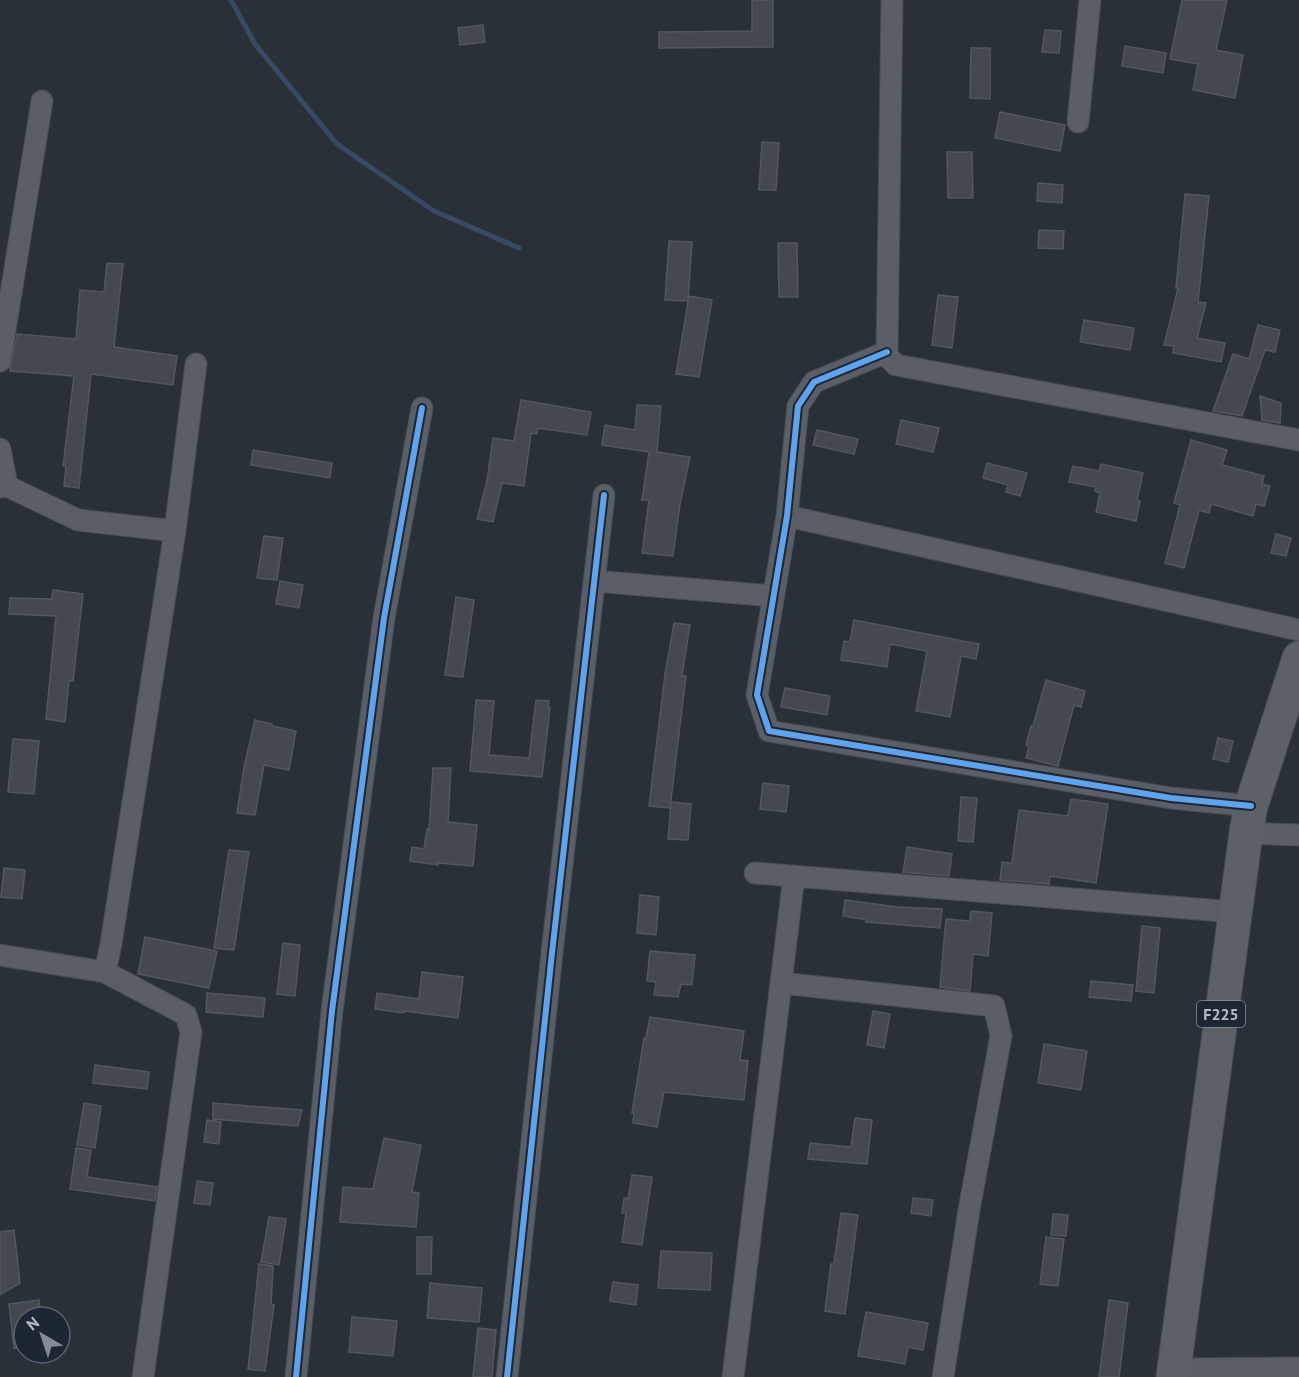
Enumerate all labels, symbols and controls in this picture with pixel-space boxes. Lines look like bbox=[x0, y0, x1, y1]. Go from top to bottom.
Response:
road number: F225 bbox=[1197, 1001, 1245, 1027]
north arrow bbox=[12, 1305, 72, 1365]
text: N bbox=[22, 1312, 43, 1334]

